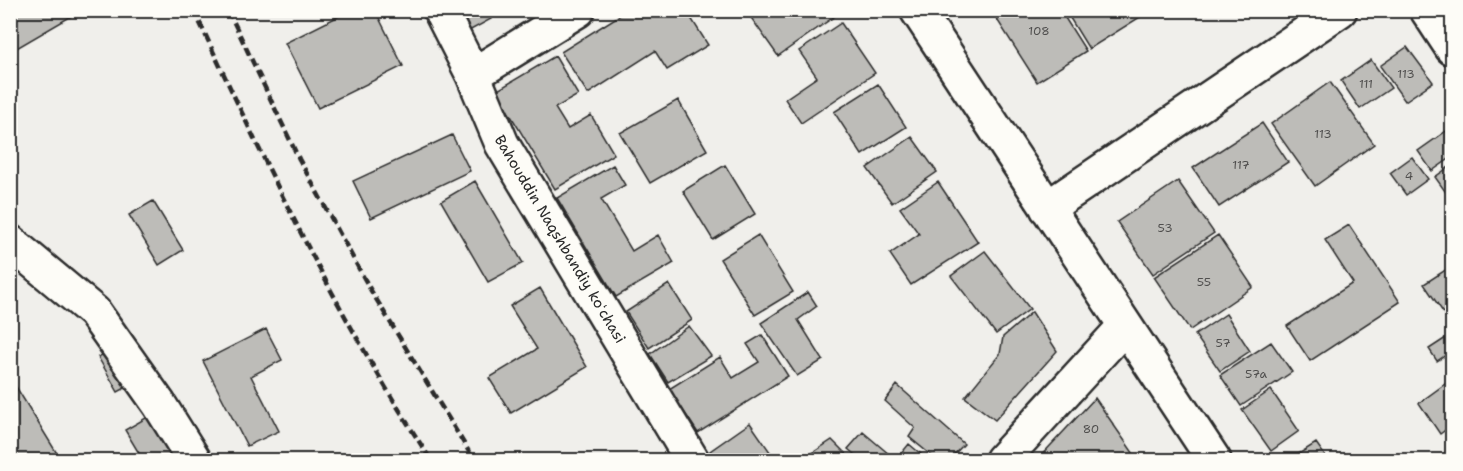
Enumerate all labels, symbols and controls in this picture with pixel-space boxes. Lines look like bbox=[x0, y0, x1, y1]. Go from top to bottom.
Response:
house number: 108 bbox=[1028, 23, 1050, 39]
house number: 113 bbox=[1397, 66, 1415, 82]
house number: 111 bbox=[1359, 76, 1373, 92]
house number: 113 bbox=[1314, 126, 1332, 142]
street label: Bahouddin Naqshbandiy koʻchasi bbox=[490, 131, 630, 347]
house number: 117 bbox=[1232, 157, 1250, 173]
house number: 4 bbox=[1405, 168, 1413, 184]
house number: 53 bbox=[1157, 220, 1173, 236]
house number: 55 bbox=[1197, 274, 1211, 290]
house number: 57 bbox=[1215, 335, 1231, 351]
house number: 57a bbox=[1245, 366, 1268, 382]
house number: 80 bbox=[1083, 421, 1099, 437]

